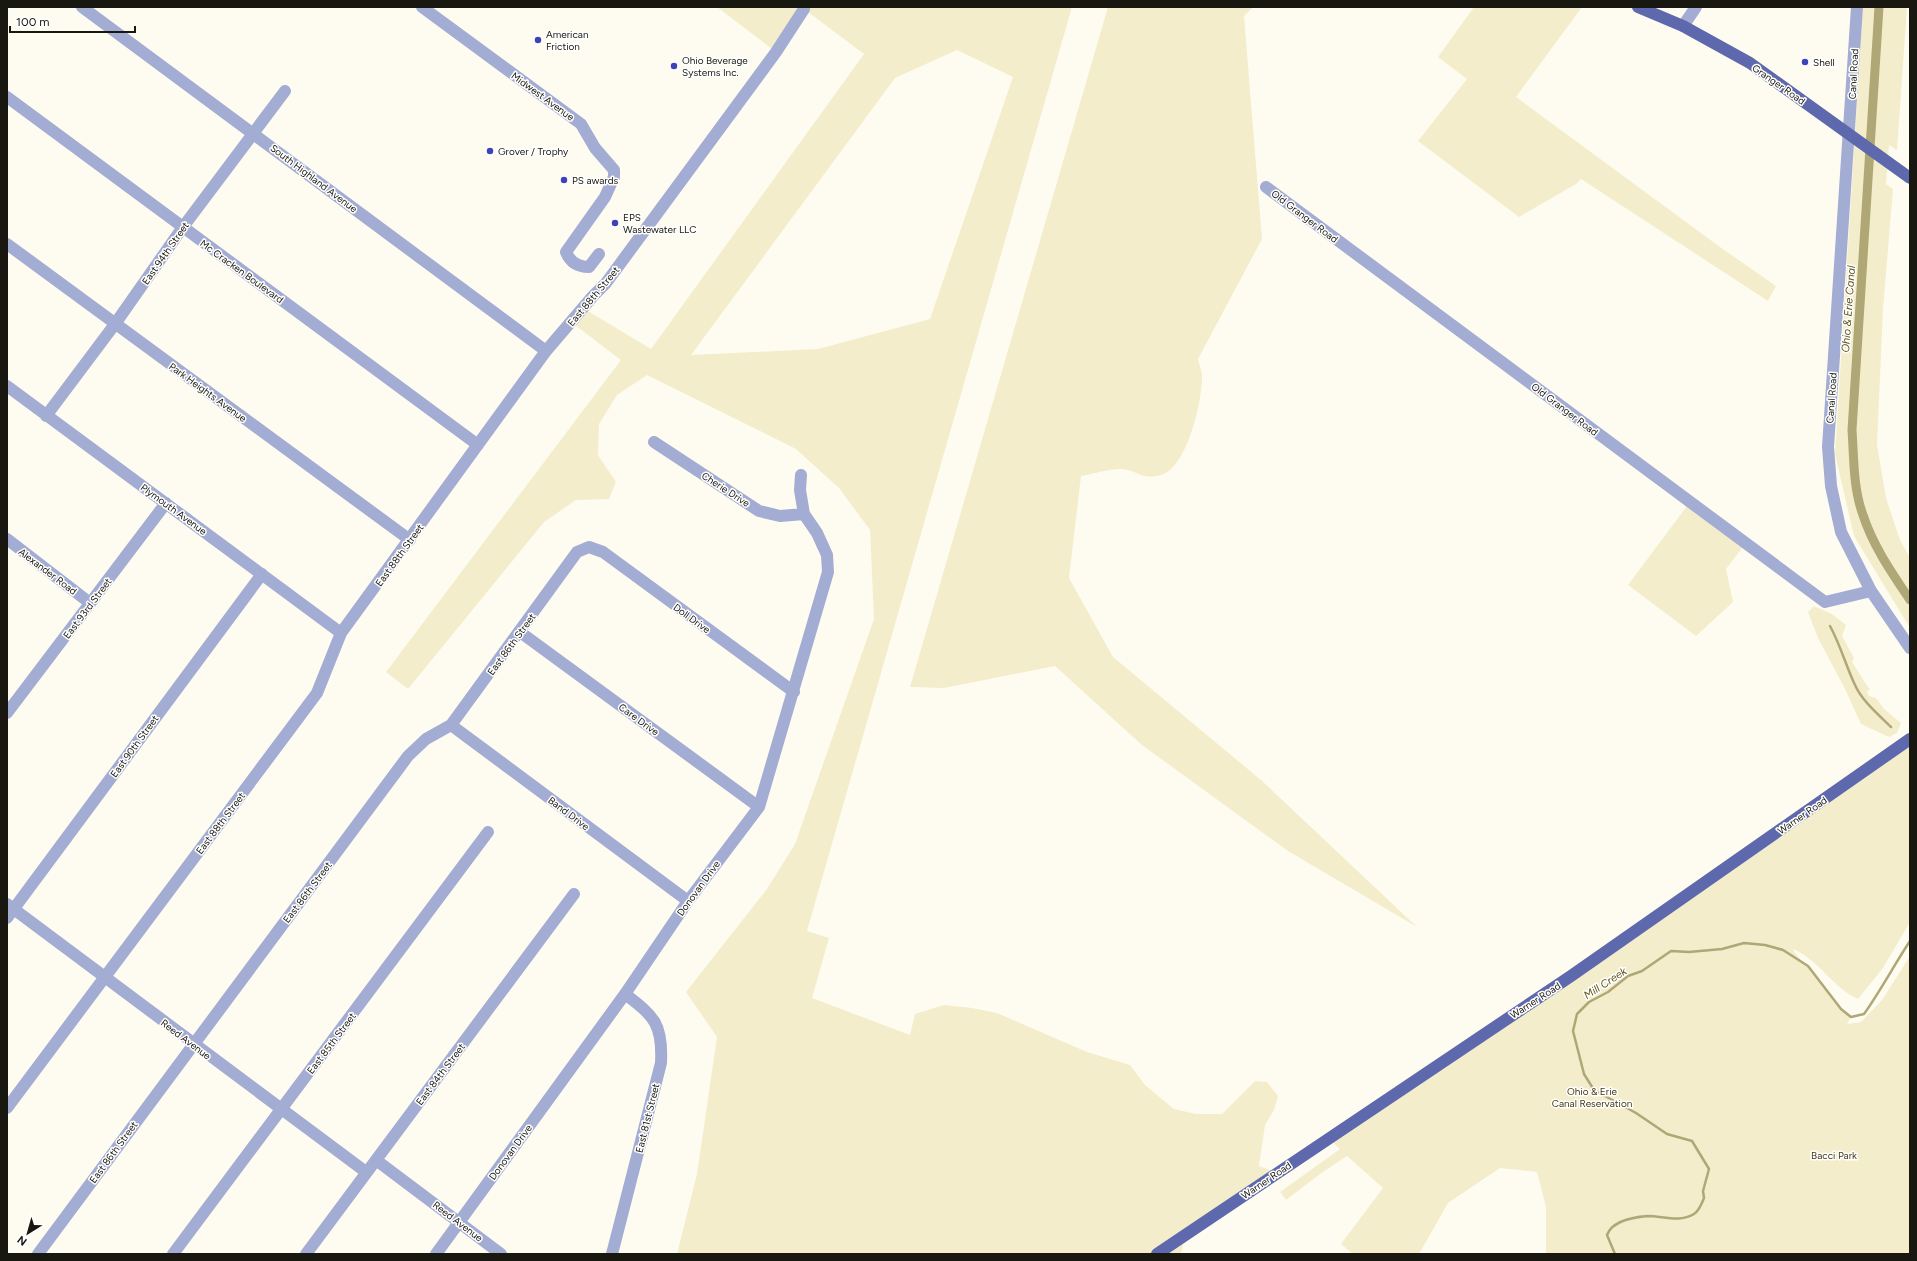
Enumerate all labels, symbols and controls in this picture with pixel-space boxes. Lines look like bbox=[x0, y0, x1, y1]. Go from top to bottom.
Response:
scale bar bbox=[10, 8, 135, 34]
text: 100 m bbox=[16, 15, 50, 29]
place label: American Friction bbox=[546, 28, 589, 53]
marker: American Friction bbox=[533, 35, 543, 45]
street label: Canal Road bbox=[1846, 48, 1861, 100]
place label: Ohio Beverage Systems Inc. bbox=[682, 54, 748, 79]
place label: Shell bbox=[1813, 56, 1835, 69]
marker: Shell bbox=[1800, 57, 1810, 67]
marker: Ohio Beverage Systems Inc. bbox=[669, 61, 679, 71]
street label: Granger Road bbox=[1750, 61, 1808, 108]
street label: Midwest Avenue bbox=[509, 69, 577, 124]
street label: South Highland Avenue bbox=[268, 141, 360, 216]
place label: Grover / Trophy bbox=[498, 145, 569, 158]
marker: Grover / Trophy bbox=[485, 146, 495, 156]
place label: PS awards bbox=[572, 174, 618, 187]
marker: PS awards bbox=[559, 175, 569, 185]
street label: Old Granger Road bbox=[1269, 187, 1341, 246]
place label: EPS Wastewater LLC bbox=[623, 211, 697, 236]
marker: EPS Wastewater LLC bbox=[610, 218, 620, 228]
street label: East 94th Street bbox=[139, 219, 192, 287]
street label: Mc Cracken Boulevard bbox=[197, 237, 286, 306]
street label: East 88th Street bbox=[565, 264, 622, 329]
water label: Ohio & Erie Canal bbox=[1839, 265, 1858, 353]
street label: Park Heights Avenue bbox=[166, 360, 250, 425]
street label: Canal Road bbox=[1823, 372, 1840, 424]
street label: Old Granger Road bbox=[1529, 380, 1601, 439]
street label: Cherie Drive bbox=[699, 469, 753, 510]
street label: Plymouth Avenue bbox=[138, 481, 210, 538]
street label: East 88th Street bbox=[372, 521, 427, 589]
street label: Alexander Road bbox=[16, 545, 80, 598]
street label: East 93rd Street bbox=[60, 575, 115, 641]
street label: Doll Drive bbox=[671, 601, 713, 637]
street label: East 86th Street bbox=[485, 611, 538, 678]
street label: Care Drive bbox=[616, 700, 662, 739]
street label: East 90th Street bbox=[107, 712, 161, 780]
street label: East 88th Street bbox=[193, 790, 248, 857]
street label: Warner Road bbox=[1775, 793, 1830, 837]
street label: Band Drive bbox=[546, 794, 592, 833]
street label: Donovan Drive bbox=[674, 858, 723, 919]
street label: East 86th Street bbox=[280, 859, 335, 926]
water label: Mill Creek bbox=[1581, 964, 1630, 1002]
street label: Warner Road bbox=[1508, 979, 1563, 1022]
street label: East 85th Street bbox=[304, 1010, 359, 1077]
street label: Reed Avenue bbox=[158, 1016, 214, 1063]
street label: East 84th Street bbox=[413, 1041, 468, 1108]
street label: East 81st Street bbox=[633, 1082, 662, 1154]
park label: Ohio & Erie Canal Reservation bbox=[1552, 1085, 1633, 1110]
street label: East 86th Street bbox=[87, 1119, 140, 1186]
street label: Donovan Drive bbox=[486, 1122, 535, 1183]
park label: Bacci Park bbox=[1811, 1149, 1857, 1162]
street label: Warner Road bbox=[1239, 1159, 1294, 1202]
street label: Reed Avenue bbox=[430, 1198, 486, 1245]
north arrow bbox=[8, 1213, 48, 1253]
text: N bbox=[15, 1233, 30, 1248]

